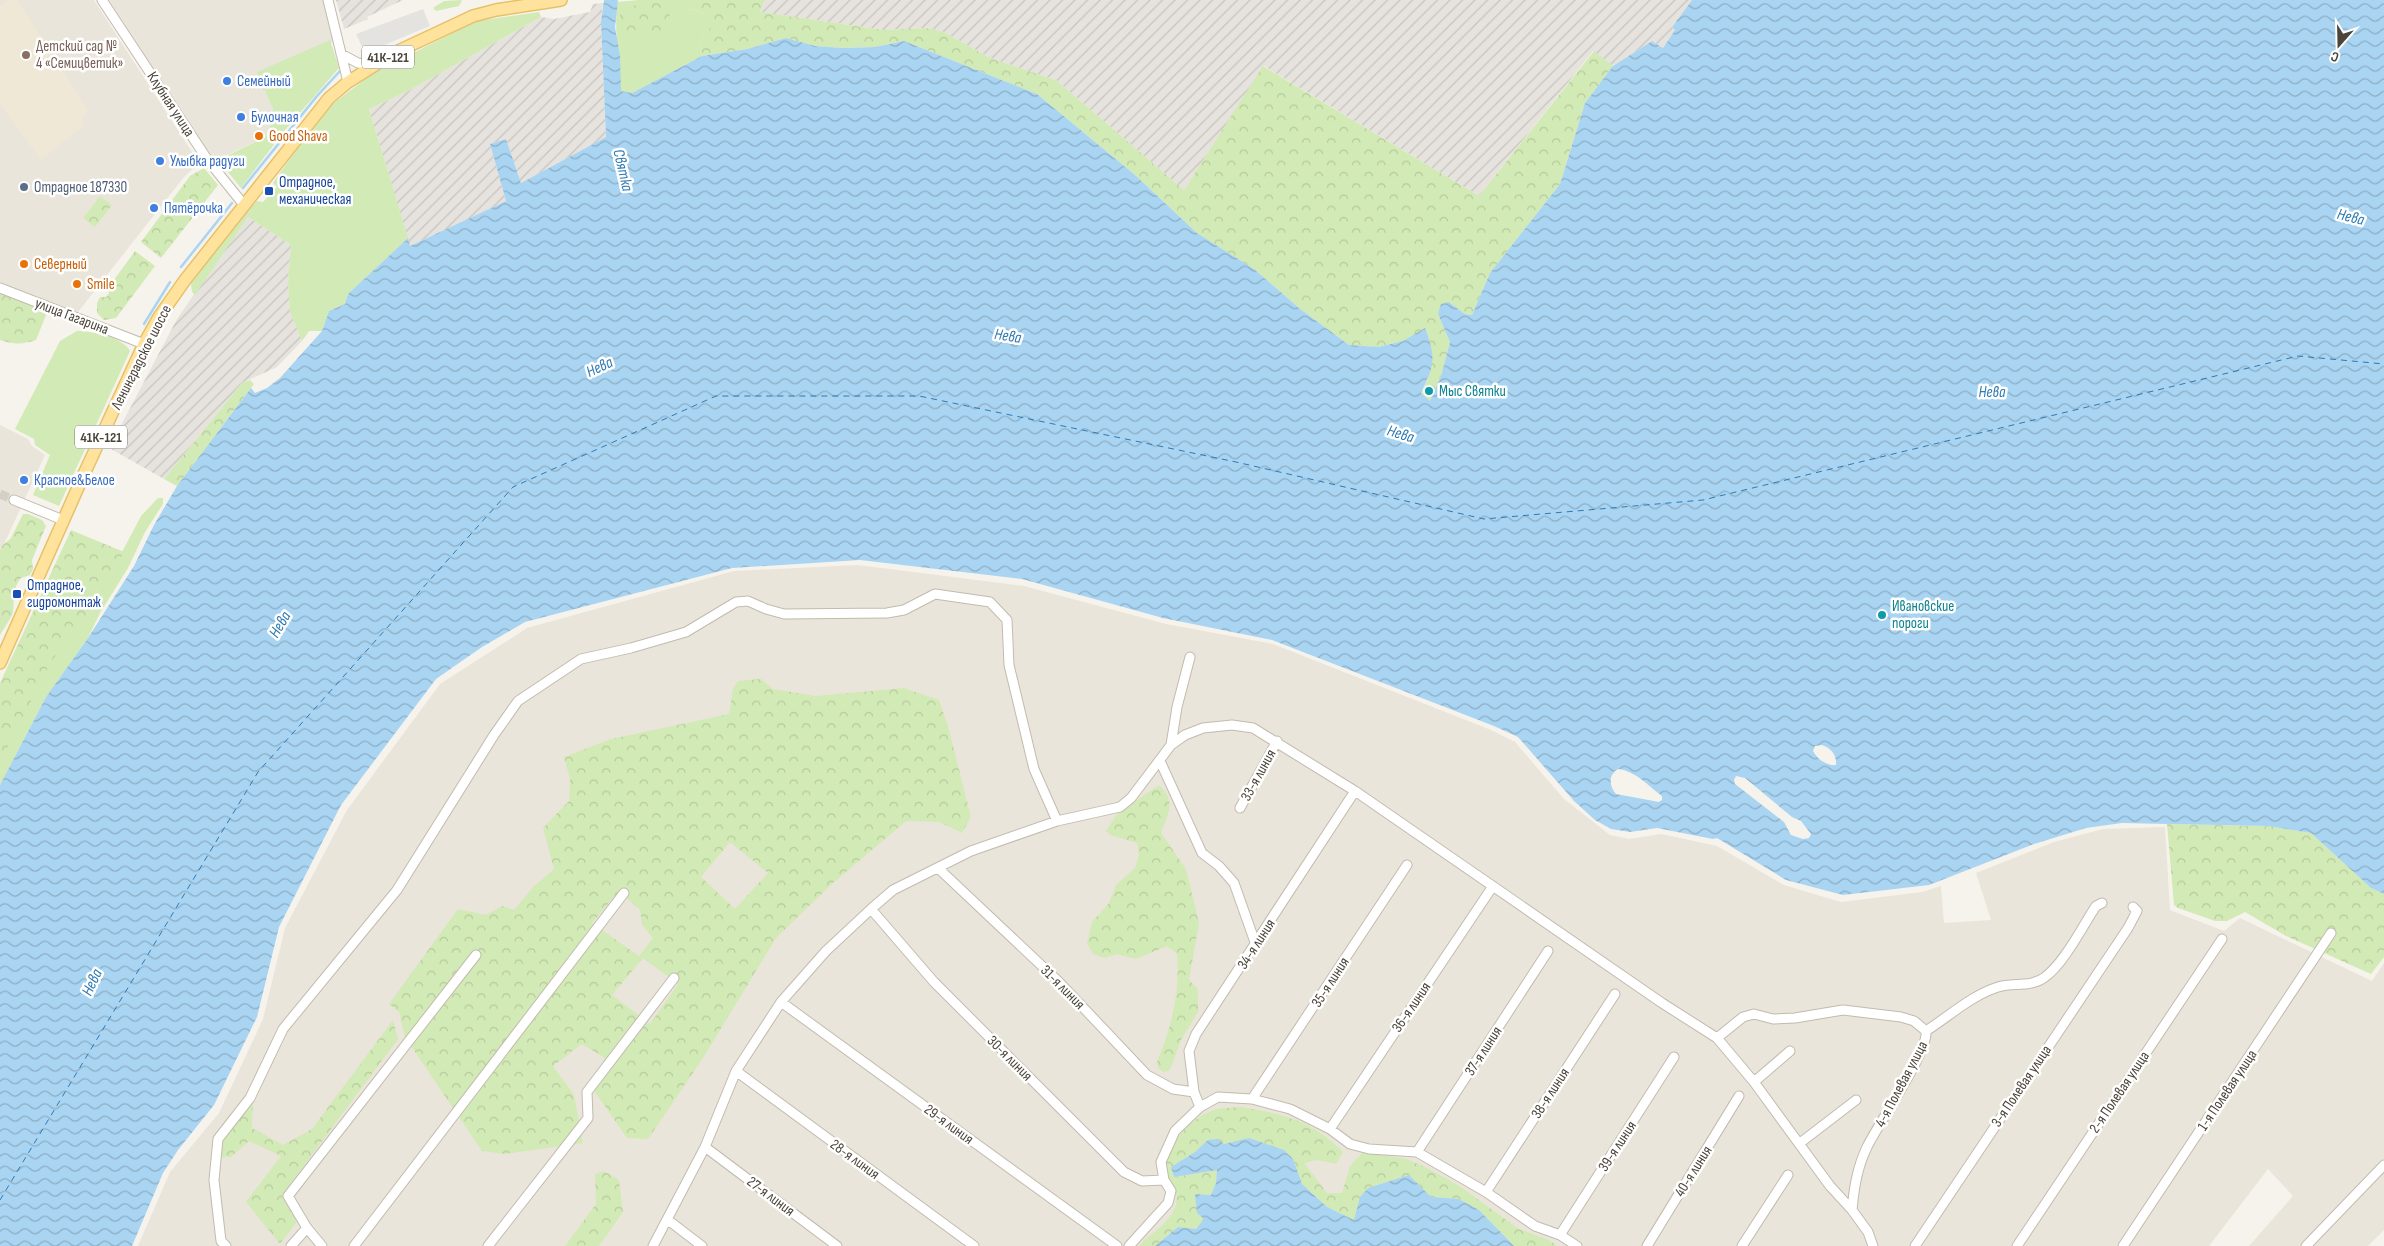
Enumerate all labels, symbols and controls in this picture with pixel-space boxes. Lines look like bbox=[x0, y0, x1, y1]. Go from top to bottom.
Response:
north arrow bbox=[2314, 20, 2364, 70]
place label: Детский сад № 4 «Семицветик» bbox=[36, 37, 123, 73]
road number: 41К-121 bbox=[362, 46, 414, 68]
text: С bbox=[2328, 48, 2341, 66]
marker: Детский сад № 4 «Семицветик» bbox=[20, 49, 32, 61]
street label: Клубная улица bbox=[143, 68, 199, 141]
place label: Семейный bbox=[237, 72, 291, 91]
marker: Семейный bbox=[221, 75, 233, 87]
place label: Булочная bbox=[251, 108, 299, 127]
marker: Булочная bbox=[235, 111, 247, 123]
place label: Good Shava bbox=[269, 127, 328, 146]
marker: Good Shava bbox=[253, 130, 265, 142]
water label: Святка bbox=[608, 147, 637, 194]
place label: Улыбка радуги bbox=[170, 152, 245, 171]
marker: Улыбка радуги bbox=[154, 155, 166, 167]
place label: Отрадное, механическая bbox=[279, 173, 351, 209]
place label: Отрадное 187330 bbox=[34, 178, 127, 197]
marker: Отрадное 187330 bbox=[18, 181, 30, 193]
marker: Отрадное, механическая bbox=[263, 185, 275, 197]
place label: Пятёрочка bbox=[164, 199, 223, 218]
marker: Пятёрочка bbox=[148, 202, 160, 214]
water label: Нева bbox=[2335, 205, 2367, 230]
place label: Северный bbox=[34, 255, 87, 274]
marker: Северный bbox=[18, 258, 30, 270]
place label: Smile bbox=[87, 275, 115, 294]
marker: Smile bbox=[71, 278, 83, 290]
street label: улица Гагарина bbox=[32, 294, 112, 339]
street label: Ленинградское шоссе bbox=[106, 302, 176, 414]
water label: Нева bbox=[993, 325, 1023, 348]
water label: Нева bbox=[583, 353, 616, 382]
place label: Мыс Святки bbox=[1439, 382, 1506, 401]
water label: Нева bbox=[1978, 383, 2006, 402]
marker: Мыс Святки bbox=[1423, 385, 1435, 397]
water label: Нева bbox=[1385, 421, 1417, 448]
road number: 41К-121 bbox=[75, 426, 127, 448]
place label: Красное&Белое bbox=[34, 471, 115, 490]
marker: Красное&Белое bbox=[18, 474, 30, 486]
place label: Отрадное, гидромонтаж bbox=[27, 576, 101, 612]
marker: Отрадное, гидромонтаж bbox=[11, 588, 23, 600]
place label: Ивановские пороги bbox=[1892, 597, 1954, 633]
water label: Нева bbox=[265, 608, 296, 641]
marker: Ивановские пороги bbox=[1876, 609, 1888, 621]
street label: 33-я линия bbox=[1236, 746, 1280, 804]
street label: 34-я линия bbox=[1233, 915, 1280, 973]
street label: 35-я линия bbox=[1307, 954, 1354, 1011]
street label: 31-я линия bbox=[1036, 961, 1089, 1014]
water label: Нева bbox=[78, 966, 107, 999]
street label: 36-я линия bbox=[1388, 978, 1435, 1036]
street label: 37-я линия bbox=[1460, 1023, 1506, 1080]
street label: 30-я линия bbox=[983, 1032, 1036, 1085]
street label: 4-я Полевая улица bbox=[1871, 1038, 1932, 1131]
street label: 3-я Полевая улица bbox=[1987, 1042, 2056, 1131]
street label: 1-я Полевая улица bbox=[2193, 1046, 2262, 1134]
street label: 2-я Полевая улица bbox=[2085, 1048, 2154, 1137]
street label: 38-я линия bbox=[1527, 1064, 1574, 1122]
street label: 29-я линия bbox=[920, 1100, 977, 1149]
street label: 39-я линия bbox=[1594, 1117, 1641, 1175]
street label: 28-я линия bbox=[826, 1135, 883, 1184]
street label: 40-я линия bbox=[1670, 1142, 1717, 1200]
street label: 27-я линия bbox=[743, 1172, 799, 1221]

